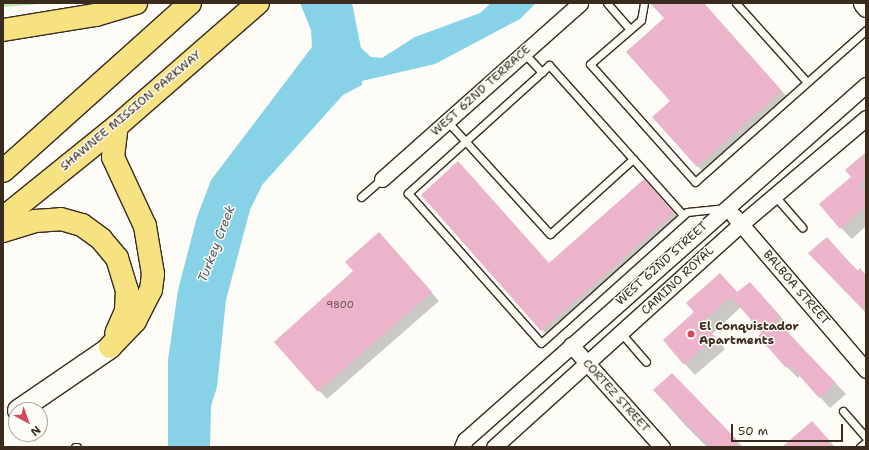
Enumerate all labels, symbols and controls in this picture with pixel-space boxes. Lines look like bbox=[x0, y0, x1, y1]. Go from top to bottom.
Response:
street label: WEST 62ND TERRACE bbox=[428, 43, 534, 139]
street label: SHAWNEE MISSION PARKWAY bbox=[58, 48, 204, 174]
water label: Turkey Creek bbox=[195, 203, 239, 285]
street label: WEST 62ND STREET bbox=[613, 219, 711, 309]
street label: CAMINO ROYAL bbox=[639, 244, 717, 318]
street label: BALBOA STREET bbox=[760, 248, 832, 328]
house number: 9800 bbox=[326, 299, 354, 311]
place label: El Conquistador Apartments bbox=[699, 320, 799, 348]
marker: El Conquistador Apartments bbox=[686, 329, 696, 339]
street label: CORTEZ STREET bbox=[579, 356, 653, 436]
north arrow bbox=[8, 402, 48, 442]
scale bar bbox=[733, 416, 845, 442]
text: N bbox=[27, 422, 44, 439]
text: 50 m bbox=[738, 423, 768, 439]

